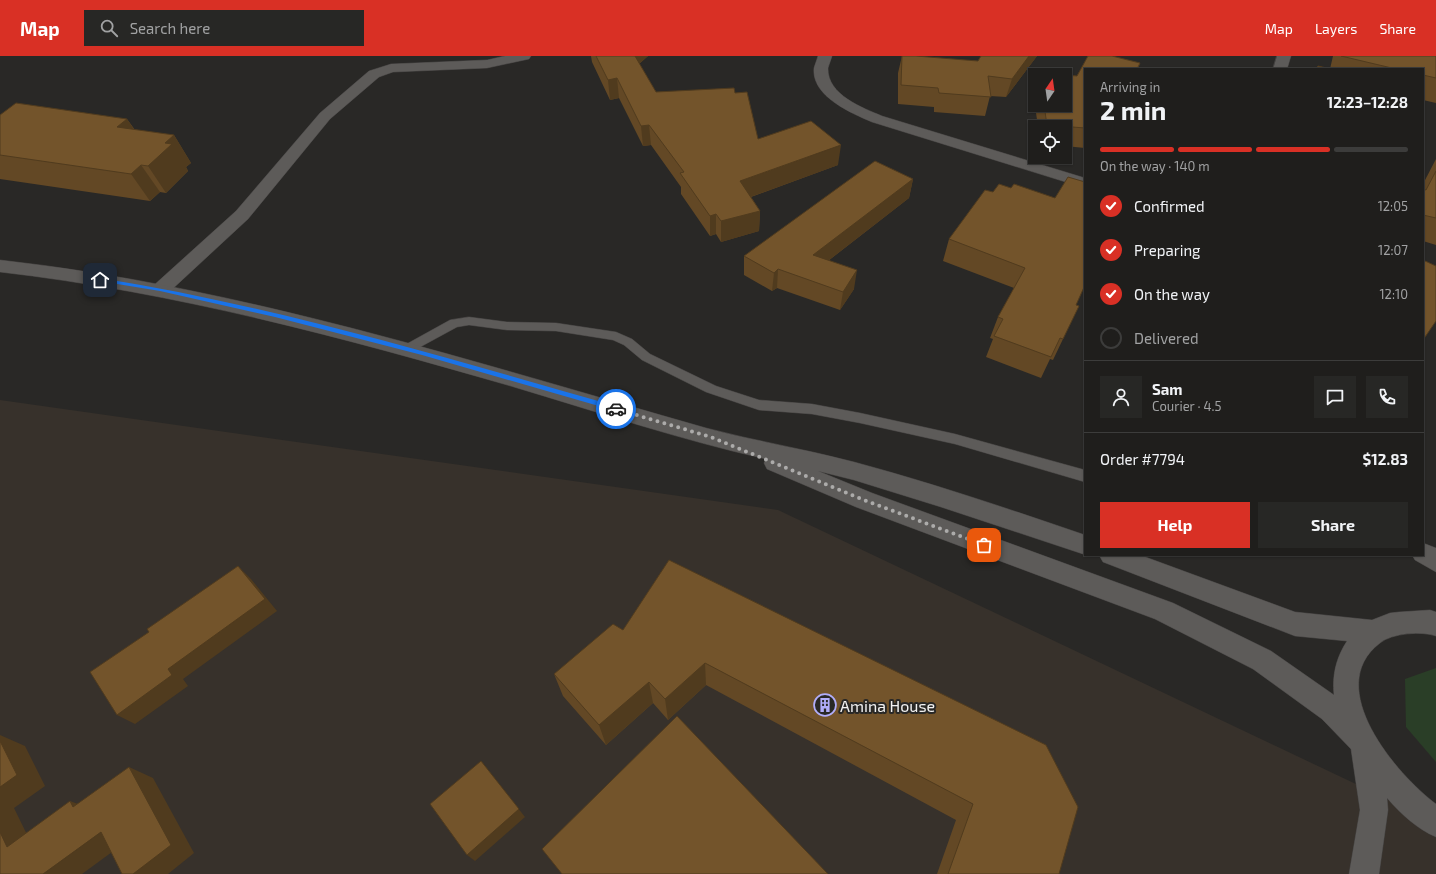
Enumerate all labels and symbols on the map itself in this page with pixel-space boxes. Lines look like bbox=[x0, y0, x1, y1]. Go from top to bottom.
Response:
north arrow bbox=[1028, 68, 1072, 112]
pin bbox=[83, 263, 117, 297]
courier bbox=[596, 389, 636, 429]
pin bbox=[967, 528, 1001, 562]
building icon: Amina House bbox=[812, 692, 838, 718]
place label: Amina House bbox=[840, 696, 935, 715]

